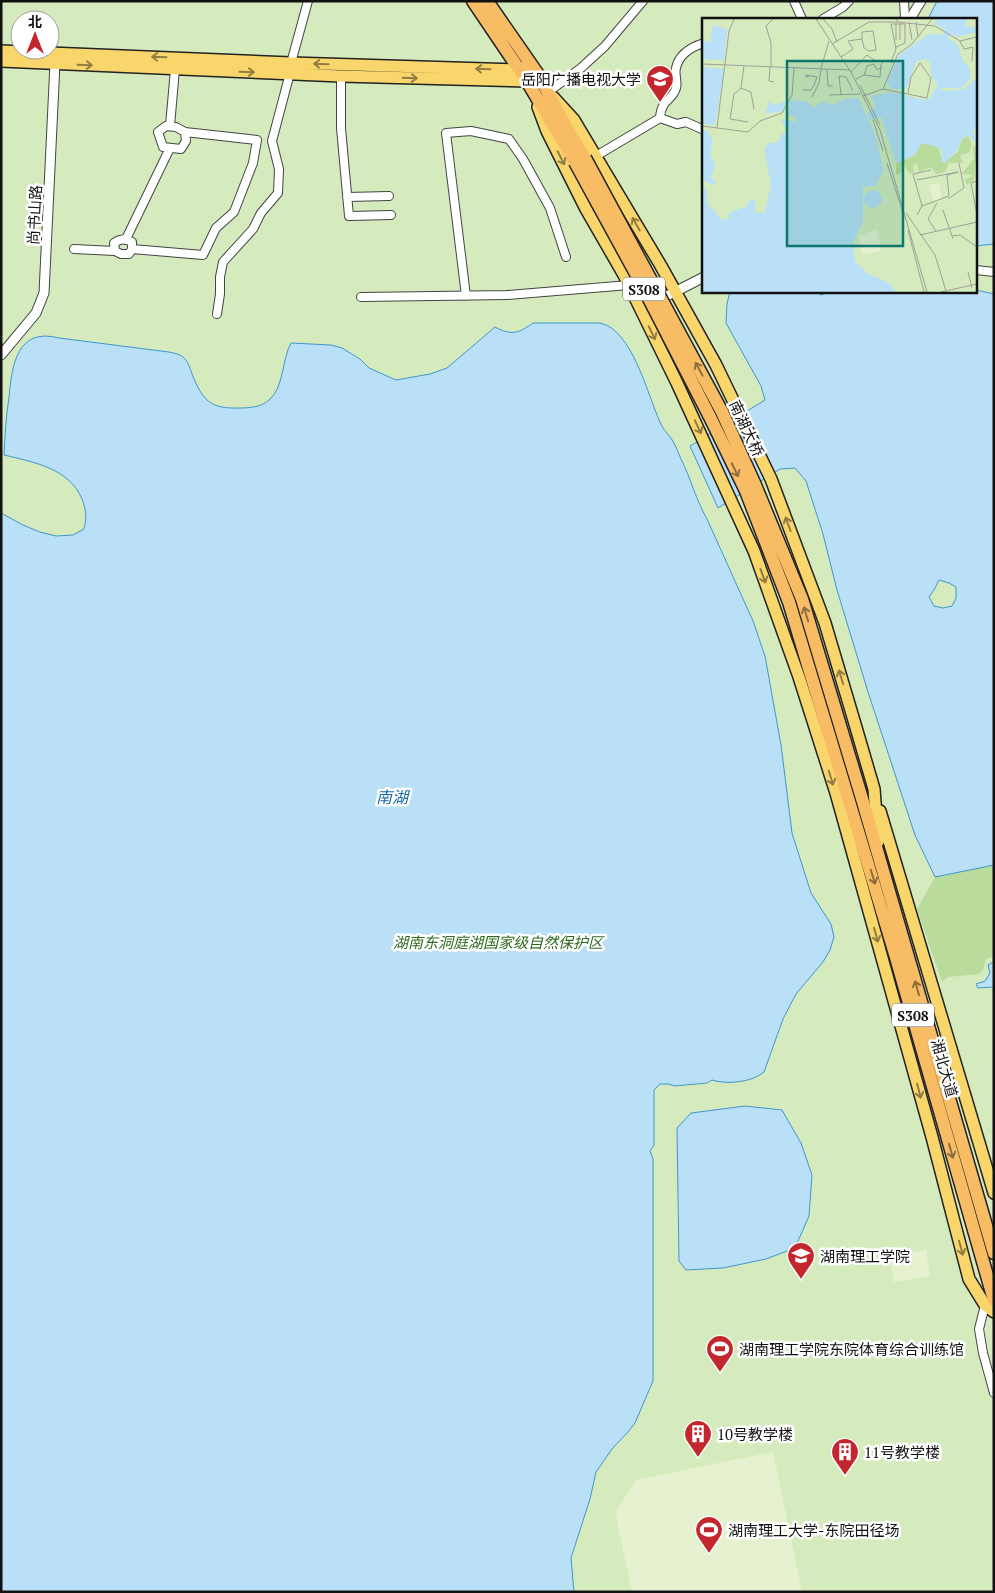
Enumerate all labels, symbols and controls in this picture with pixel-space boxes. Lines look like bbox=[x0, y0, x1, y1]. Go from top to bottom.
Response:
north arrow bbox=[10, 10, 60, 60]
text: 北 bbox=[28, 12, 42, 31]
inset map bbox=[702, 18, 978, 292]
one-way arrow bbox=[151, 53, 167, 62]
one-way arrow bbox=[313, 59, 329, 68]
one-way arrow bbox=[77, 60, 93, 69]
one-way arrow bbox=[476, 64, 492, 74]
school or university icon: 岳阳广播电视大学 bbox=[645, 64, 675, 103]
one-way arrow bbox=[239, 67, 255, 76]
place label: 岳阳广播电视大学 bbox=[521, 69, 641, 89]
one-way arrow bbox=[401, 73, 417, 82]
one-way arrow bbox=[557, 150, 566, 165]
street label: 尚书山路 bbox=[22, 185, 46, 245]
one-way arrow bbox=[631, 218, 641, 232]
road number: S308 bbox=[623, 278, 665, 300]
one-way arrow bbox=[647, 325, 657, 340]
one-way arrow bbox=[694, 362, 704, 377]
street label: 南湖大桥 bbox=[725, 397, 769, 459]
one-way arrow bbox=[694, 419, 703, 434]
one-way arrow bbox=[731, 462, 741, 477]
one-way arrow bbox=[783, 517, 792, 532]
one-way arrow bbox=[759, 568, 768, 583]
one-way arrow bbox=[801, 606, 811, 622]
one-way arrow bbox=[836, 670, 846, 686]
one-way arrow bbox=[827, 770, 837, 786]
water label: 南湖 bbox=[376, 786, 411, 808]
one-way arrow bbox=[868, 869, 878, 885]
one-way arrow bbox=[871, 926, 881, 942]
park label: 湖南东洞庭湖国家级自然保护区 bbox=[393, 932, 605, 952]
one-way arrow bbox=[912, 980, 921, 996]
road number: S308 bbox=[892, 1004, 934, 1026]
street label: 湘北大道 bbox=[927, 1036, 963, 1100]
one-way arrow bbox=[915, 1083, 924, 1099]
one-way arrow bbox=[947, 1143, 957, 1159]
one-way arrow bbox=[956, 1240, 966, 1256]
school or university icon: 湖南理工学院 bbox=[786, 1241, 816, 1280]
place label: 湖南理工学院 bbox=[820, 1246, 910, 1266]
sports icon: 湖南理工学院东院体育综合训练馆 bbox=[705, 1334, 735, 1373]
place label: 湖南理工学院东院体育综合训练馆 bbox=[739, 1339, 964, 1359]
building icon: 10号教学楼 bbox=[683, 1419, 713, 1458]
place label: 10号教学楼 bbox=[717, 1424, 793, 1444]
building icon: 11号教学楼 bbox=[830, 1437, 860, 1476]
place label: 11号教学楼 bbox=[864, 1442, 940, 1462]
sports icon: 湖南理工大学-东院田径场 bbox=[694, 1515, 724, 1554]
place label: 湖南理工大学-东院田径场 bbox=[728, 1520, 899, 1540]

